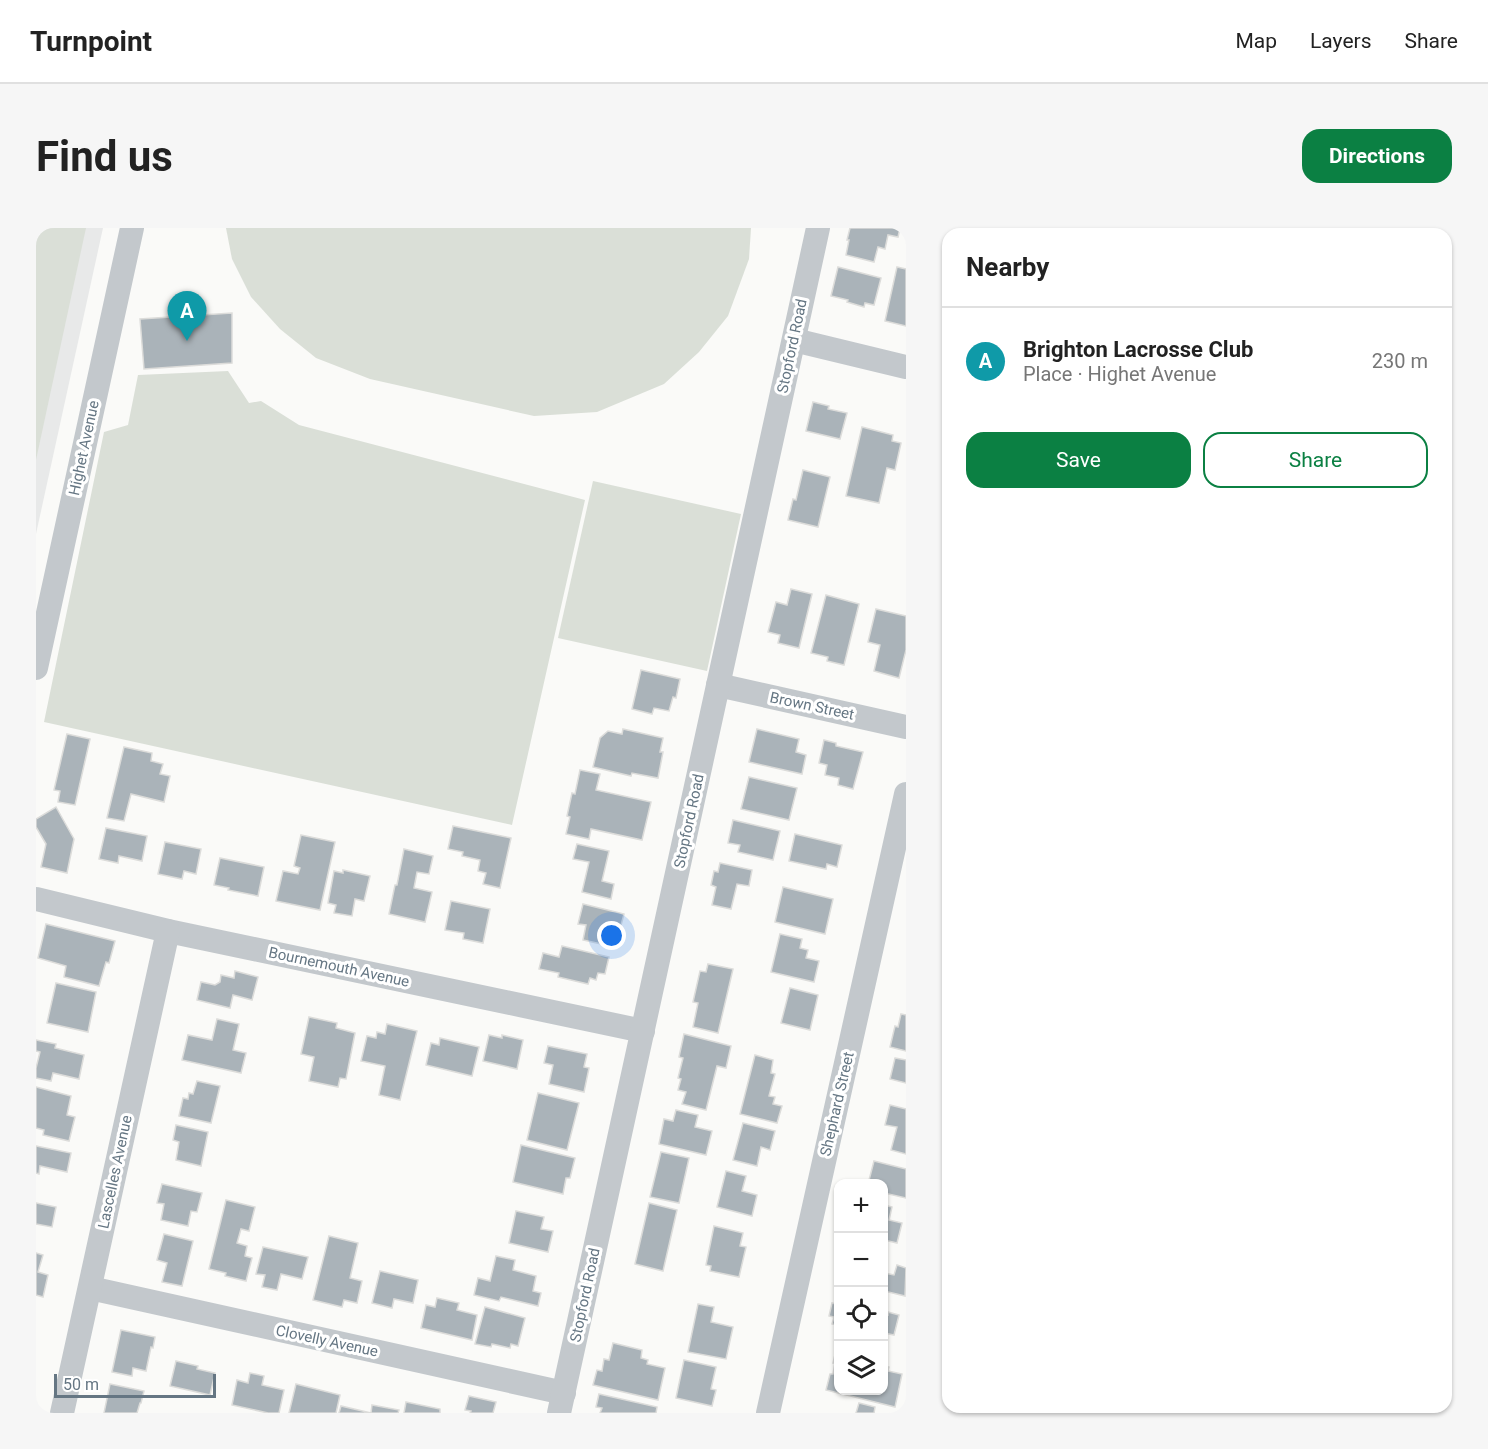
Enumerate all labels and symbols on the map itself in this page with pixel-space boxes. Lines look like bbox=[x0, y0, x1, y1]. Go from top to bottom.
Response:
pin: A bbox=[168, 291, 206, 341]
street label: Stopford Road bbox=[773, 297, 811, 395]
street label: Highet Avenue bbox=[65, 399, 103, 497]
street label: Brown Street bbox=[768, 688, 856, 724]
street label: Stopford Road bbox=[670, 772, 708, 870]
your location bbox=[597, 921, 626, 950]
street label: Bournemouth Avenue bbox=[267, 943, 411, 991]
street label: Shephard Street bbox=[816, 1050, 858, 1158]
street label: Lascelles Avenue bbox=[94, 1114, 136, 1230]
street label: Stopford Road bbox=[566, 1246, 604, 1344]
street label: Clovelly Avenue bbox=[274, 1321, 380, 1361]
scale bar bbox=[54, 1371, 216, 1398]

